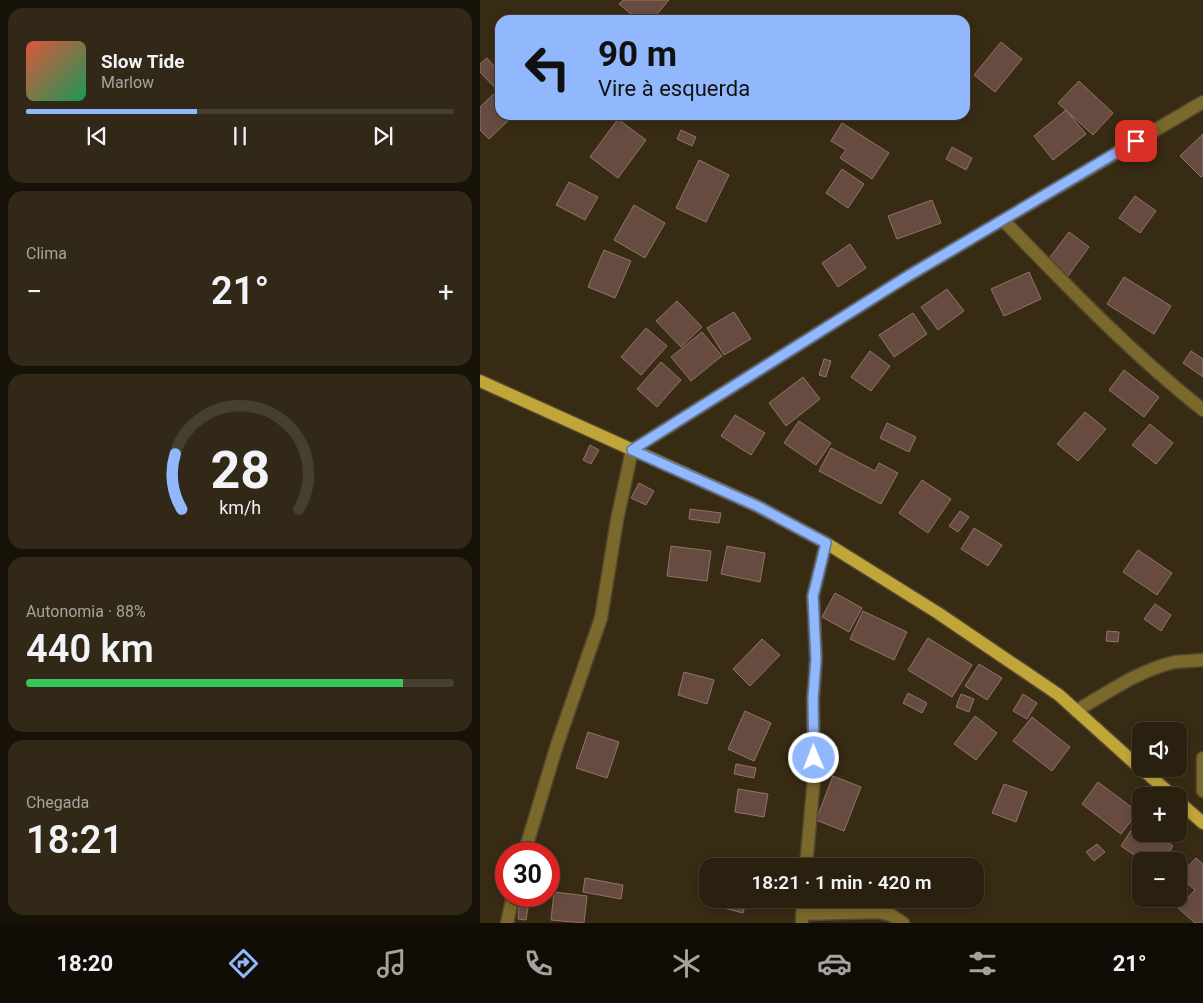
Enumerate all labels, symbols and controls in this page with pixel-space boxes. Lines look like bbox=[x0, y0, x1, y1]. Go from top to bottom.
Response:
text: 90 m bbox=[598, 34, 677, 75]
icon: left bbox=[515, 35, 580, 100]
text: Slow Tide bbox=[101, 50, 184, 73]
text: Marlow bbox=[101, 73, 154, 92]
text: Vire à esquerda bbox=[598, 76, 750, 101]
pin bbox=[1115, 120, 1157, 162]
icon: previous bbox=[83, 122, 111, 150]
icon: pause bbox=[226, 122, 254, 150]
icon: next bbox=[369, 122, 397, 150]
icon: arrive bbox=[1122, 127, 1150, 155]
text: Clima bbox=[26, 244, 67, 263]
text: 21° bbox=[211, 269, 269, 313]
text: − bbox=[26, 275, 42, 308]
text: + bbox=[438, 275, 454, 308]
text: 28 bbox=[210, 440, 270, 501]
text: km/h bbox=[219, 497, 261, 518]
text: Autonomia · 88% bbox=[26, 602, 146, 621]
text: 440 km bbox=[26, 627, 154, 671]
map controls bbox=[1132, 722, 1187, 907]
button: sound bbox=[1132, 722, 1187, 777]
position arrow bbox=[787, 731, 839, 783]
button: + bbox=[1132, 787, 1187, 842]
text: Chegada bbox=[26, 793, 89, 812]
text: 18:21 bbox=[26, 818, 123, 862]
speed limit sign: 30 bbox=[495, 842, 560, 907]
button: − bbox=[1132, 852, 1187, 907]
text: 18:21 · 1 min · 420 m bbox=[751, 871, 932, 894]
icon: directions bbox=[226, 946, 261, 981]
icon: music bbox=[374, 946, 409, 981]
icon: phone bbox=[521, 946, 556, 981]
icon: climate bbox=[669, 946, 704, 981]
icon: car bbox=[817, 946, 852, 981]
icon: filters bbox=[965, 946, 1000, 981]
text: 18:20 bbox=[56, 951, 113, 976]
text: 21° bbox=[1113, 951, 1146, 976]

